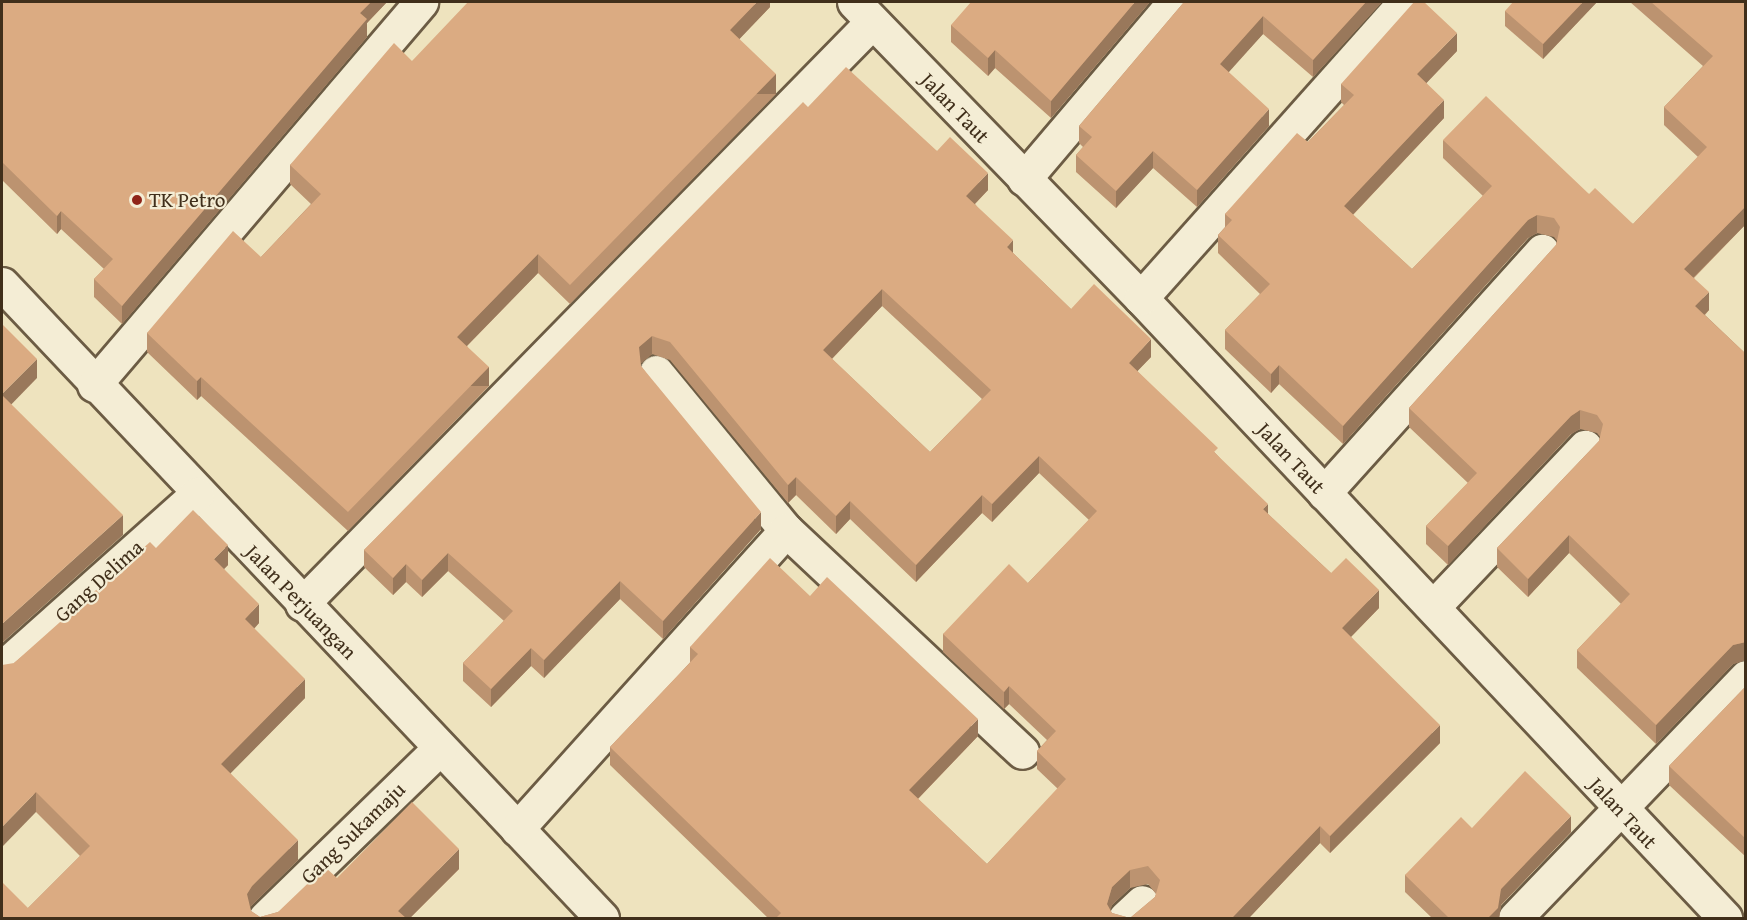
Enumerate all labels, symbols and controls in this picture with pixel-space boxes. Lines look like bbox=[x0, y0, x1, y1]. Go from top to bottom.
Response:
street label: Jalan Taut bbox=[915, 67, 995, 149]
place label: TK Petro bbox=[149, 187, 225, 213]
marker: TK Petro bbox=[130, 193, 144, 207]
street label: Jalan Taut bbox=[1252, 417, 1330, 499]
street label: Gang Delima bbox=[49, 535, 149, 627]
street label: Jalan Perjuangan bbox=[240, 539, 362, 665]
street label: Jalan Taut bbox=[1584, 772, 1662, 854]
street label: Gang Sukamaju bbox=[296, 777, 410, 889]

